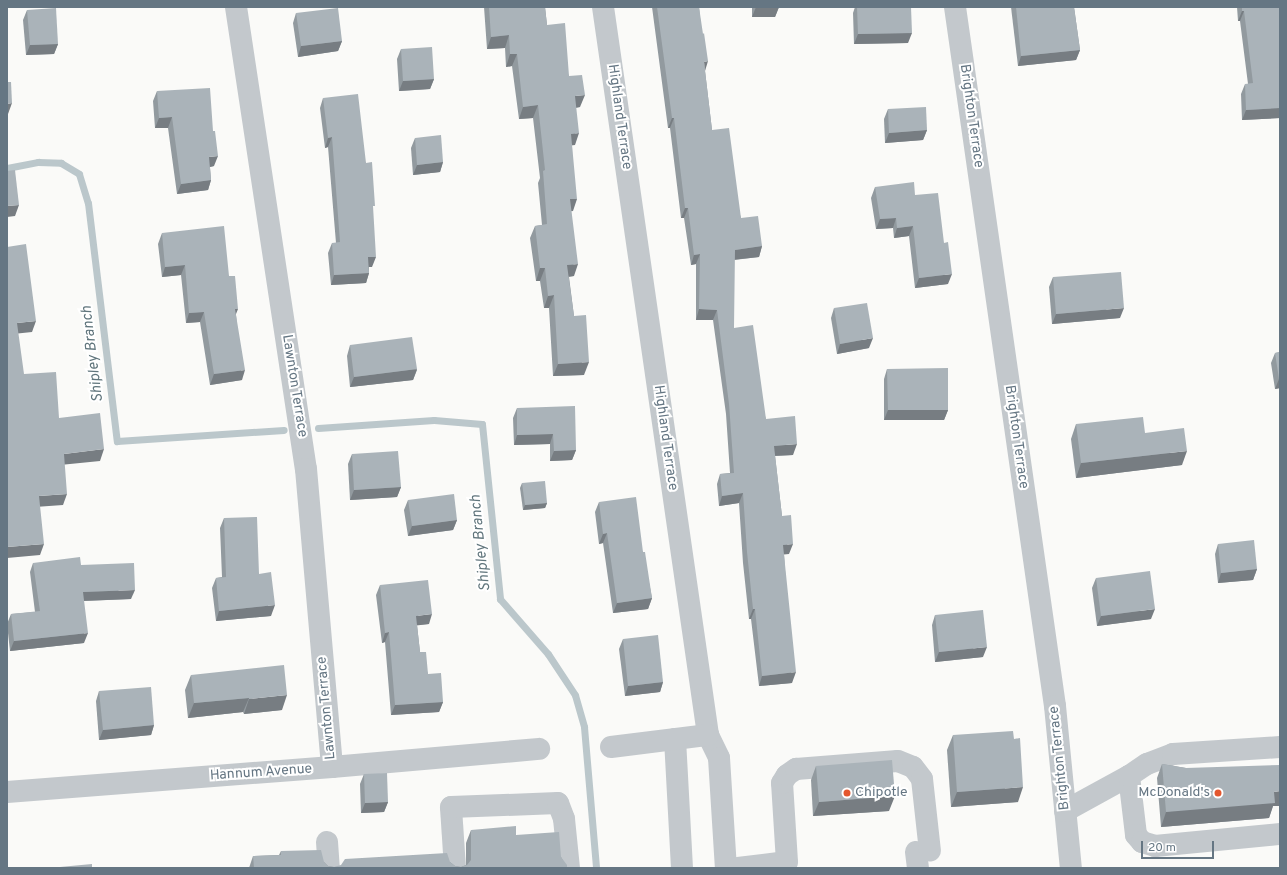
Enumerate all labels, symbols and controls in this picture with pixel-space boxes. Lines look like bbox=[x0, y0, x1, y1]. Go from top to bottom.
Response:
street label: Highland Terrace bbox=[603, 63, 635, 171]
street label: Brighton Terrace bbox=[955, 63, 987, 169]
water label: Shipley Branch bbox=[78, 305, 108, 403]
street label: Lawnton Terrace bbox=[278, 333, 310, 439]
street label: Highland Terrace bbox=[649, 384, 681, 492]
street label: Brighton Terrace bbox=[1000, 384, 1032, 490]
water label: Shipley Branch bbox=[467, 494, 495, 592]
street label: Lawnton Terrace bbox=[314, 655, 340, 761]
street label: Brighton Terrace bbox=[1046, 705, 1074, 811]
street label: Hannum Avenue bbox=[209, 761, 313, 785]
place label: Chipotle bbox=[855, 785, 908, 801]
place label: McDonald's bbox=[1138, 785, 1210, 801]
marker: Chipotle bbox=[842, 788, 852, 798]
marker: McDonald's bbox=[1213, 788, 1223, 798]
scale bar bbox=[1143, 833, 1216, 859]
text: 20 m bbox=[1148, 840, 1176, 856]

